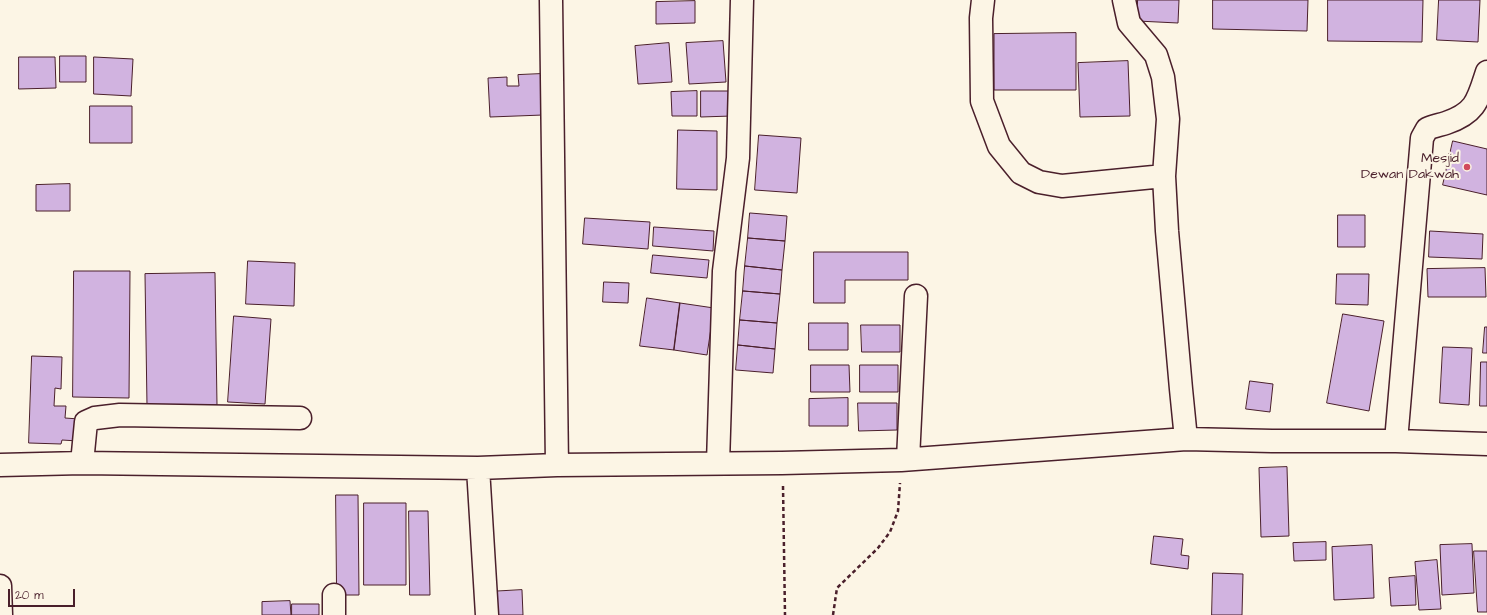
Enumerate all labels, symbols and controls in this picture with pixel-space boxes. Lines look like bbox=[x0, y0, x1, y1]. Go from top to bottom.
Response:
place label: Mesjid Dewan Dakwah bbox=[1361, 151, 1459, 184]
marker: Mesjid Dewan Dakwah bbox=[1462, 162, 1472, 172]
scale bar bbox=[10, 581, 77, 607]
text: 20 m bbox=[15, 587, 44, 604]

